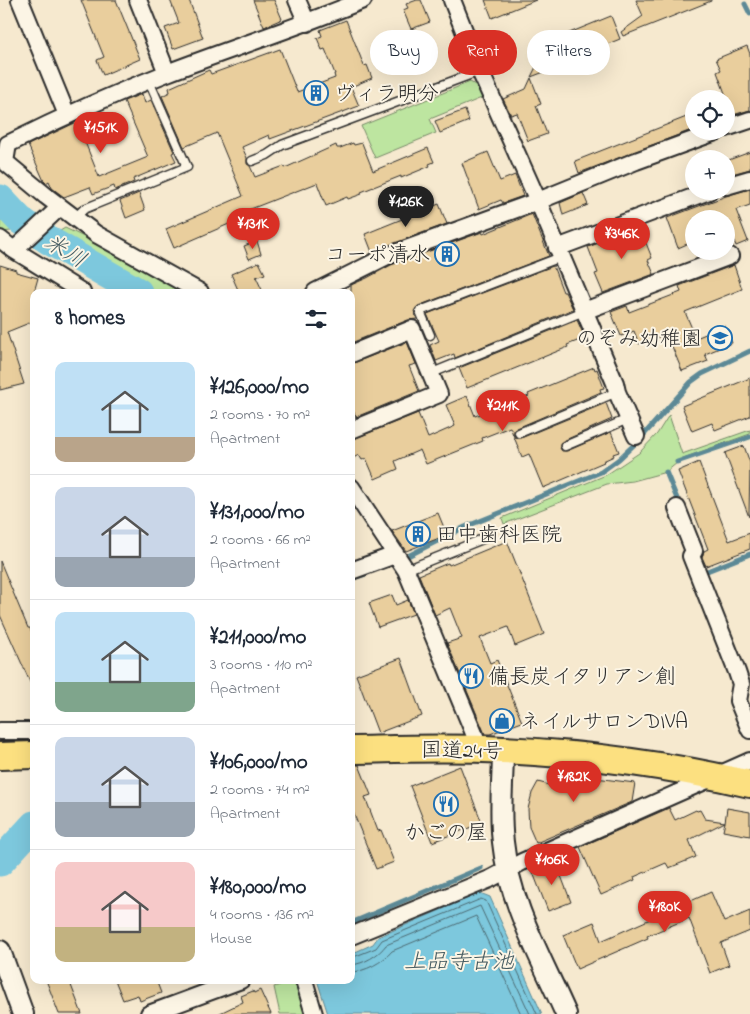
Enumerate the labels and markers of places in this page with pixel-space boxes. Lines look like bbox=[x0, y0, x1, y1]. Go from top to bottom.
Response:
building icon: ヴィラ明分 bbox=[303, 80, 329, 106]
place label: ヴィラ明分 bbox=[334, 80, 439, 110]
pin: ¥151K bbox=[66, 112, 136, 154]
pin: ¥126K bbox=[371, 186, 441, 228]
pin: ¥131K bbox=[218, 208, 288, 250]
pin: ¥346K bbox=[587, 218, 657, 260]
place label: コーポ清水 bbox=[325, 241, 430, 271]
building icon: コーポ清水 bbox=[434, 241, 460, 267]
place label: のぞみ幼稚園 bbox=[576, 325, 702, 355]
school or university icon: のぞみ幼稚園 bbox=[707, 325, 733, 351]
pin: ¥211K bbox=[468, 390, 538, 432]
building icon: 田中歯科医院 bbox=[405, 521, 431, 547]
place label: 田中歯科医院 bbox=[436, 521, 562, 551]
restaurant icon: 備長炭イタリアン創 bbox=[458, 663, 484, 689]
place label: 備長炭イタリアン創 bbox=[488, 663, 676, 693]
shop icon: ネイルサロンDIVA bbox=[489, 708, 515, 734]
place label: ネイルサロンDIVA bbox=[520, 708, 688, 738]
pin: ¥182K bbox=[539, 760, 609, 803]
restaurant icon: かごの屋 bbox=[433, 791, 459, 817]
place label: かごの屋 bbox=[404, 819, 488, 849]
pin: ¥106K bbox=[517, 844, 587, 886]
pin: ¥180K bbox=[630, 890, 700, 933]

